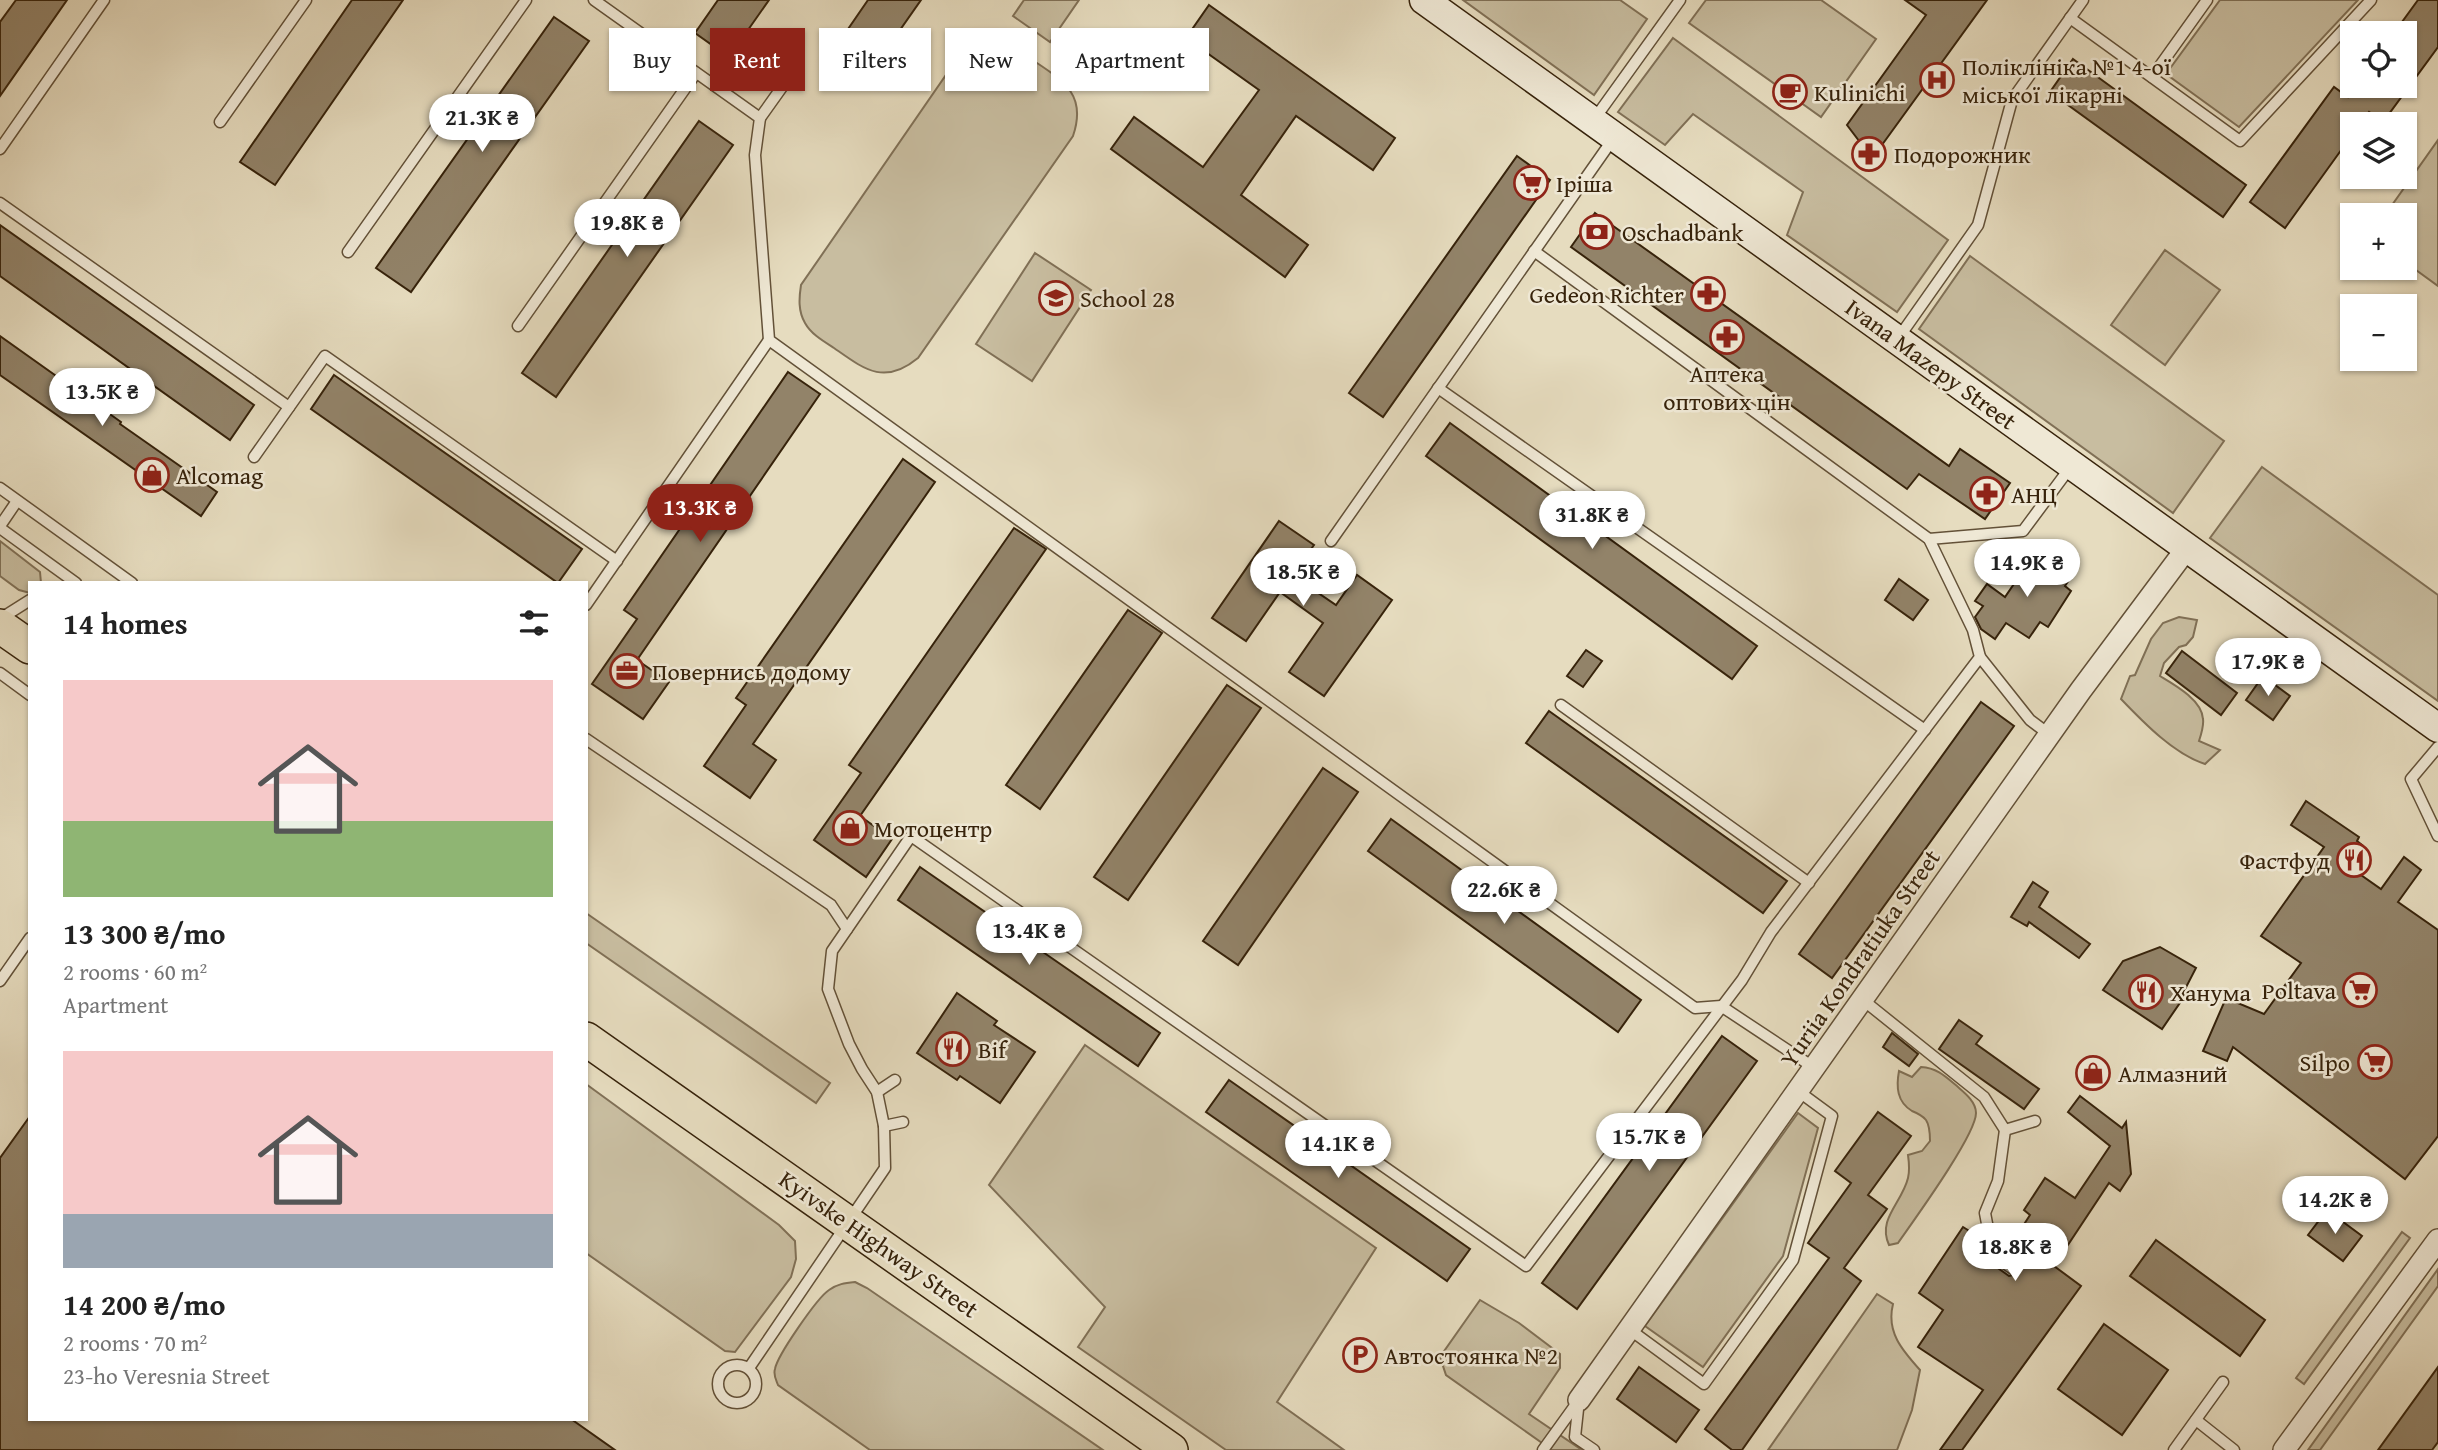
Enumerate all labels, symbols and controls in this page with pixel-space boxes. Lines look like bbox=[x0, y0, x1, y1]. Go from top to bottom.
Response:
map controls bbox=[2340, 21, 2417, 371]
button: locate bbox=[2340, 21, 2417, 98]
chip: Buy bbox=[609, 28, 696, 91]
chip: Rent bbox=[710, 28, 805, 91]
chip: Filters bbox=[819, 28, 931, 91]
chip: New bbox=[945, 28, 1037, 91]
chip: Apartment bbox=[1051, 28, 1209, 91]
place label: Поліклініка №1 4-ої міської лікарні bbox=[1962, 49, 2172, 112]
hospital icon: Поліклініка №1 4-ої міської лікарні bbox=[1918, 61, 1956, 99]
cafe icon: Kulinichi bbox=[1771, 73, 1809, 111]
place label: Kulinichi bbox=[1814, 75, 1906, 110]
pin: 21.3K ₴ bbox=[417, 94, 547, 154]
text: 21.3K ₴ bbox=[445, 100, 519, 133]
button: layers bbox=[2340, 112, 2417, 189]
pharmacy icon: Подорожник bbox=[1850, 135, 1888, 173]
place label: Подорожник bbox=[1894, 137, 2031, 172]
supermarket icon: Іріша bbox=[1512, 164, 1550, 202]
place label: Іріша bbox=[1556, 166, 1613, 201]
pin: 19.8K ₴ bbox=[562, 200, 692, 259]
button: + bbox=[2340, 203, 2417, 280]
text: 19.8K ₴ bbox=[590, 205, 664, 238]
bank icon: Oschadbank bbox=[1578, 213, 1616, 251]
place label: Oschadbank bbox=[1622, 215, 1744, 250]
pharmacy icon: Gedeon Richter bbox=[1689, 275, 1727, 313]
place label: Gedeon Richter bbox=[1530, 277, 1684, 312]
school or university icon: School 28 bbox=[1037, 279, 1075, 317]
place label: School 28 bbox=[1080, 281, 1175, 316]
street label: Ivana Mazepy Street bbox=[1838, 290, 2024, 438]
button: − bbox=[2340, 294, 2417, 371]
pharmacy icon: Аптека оптових цін bbox=[1708, 318, 1746, 356]
place label: Аптека оптових цін bbox=[1663, 356, 1791, 419]
pin: 13.5K ₴ bbox=[37, 368, 167, 428]
text: 13.5K ₴ bbox=[65, 374, 139, 407]
shop icon: Alcomag bbox=[133, 456, 171, 494]
place label: Alcomag bbox=[176, 458, 263, 493]
pharmacy icon: АНЦ bbox=[1968, 475, 2006, 513]
place label: АНЦ bbox=[2011, 477, 2057, 512]
pin: 13.3K ₴ bbox=[635, 484, 765, 544]
text: 13.3K ₴ bbox=[663, 490, 737, 523]
pin: 31.8K ₴ bbox=[1527, 491, 1657, 551]
text: 31.8K ₴ bbox=[1555, 497, 1629, 530]
pin: 14.9K ₴ bbox=[1962, 540, 2092, 599]
text: 14.9K ₴ bbox=[1990, 545, 2064, 578]
pin: 18.5K ₴ bbox=[1238, 548, 1368, 608]
text: 18.5K ₴ bbox=[1266, 554, 1340, 587]
text: 14 homes bbox=[63, 601, 188, 645]
icon: filters bbox=[515, 604, 553, 642]
pin: 17.9K ₴ bbox=[2203, 638, 2333, 698]
text: 17.9K ₴ bbox=[2231, 644, 2305, 677]
office icon: Повернись додому bbox=[608, 652, 646, 690]
place label: Повернись додому bbox=[652, 654, 851, 689]
icon: home bbox=[245, 726, 371, 852]
shop icon: Мотоцентр bbox=[831, 809, 869, 847]
place label: Мотоцентр bbox=[874, 811, 992, 846]
restaurant icon: Фастфуд bbox=[2335, 841, 2373, 879]
street label: Yuriia Kondratiuka Street bbox=[1771, 842, 1949, 1074]
place label: Фастфуд bbox=[2239, 843, 2330, 878]
pin: 22.6K ₴ bbox=[1439, 866, 1569, 926]
text: 22.6K ₴ bbox=[1467, 872, 1541, 905]
pin: 13.4K ₴ bbox=[964, 908, 1094, 967]
text: 13 300 ₴/mo bbox=[63, 911, 226, 955]
text: 13.4K ₴ bbox=[992, 913, 1066, 946]
text: 2 rooms · 60 m² bbox=[63, 955, 207, 988]
supermarket icon: Poltava bbox=[2341, 971, 2379, 1009]
restaurant icon: Ханума bbox=[2127, 973, 2165, 1011]
place label: Poltava bbox=[2262, 973, 2337, 1008]
place label: Ханума bbox=[2170, 975, 2252, 1010]
text: Apartment bbox=[63, 988, 168, 1021]
restaurant icon: Bif bbox=[934, 1030, 972, 1068]
place label: Bif bbox=[978, 1032, 1008, 1067]
supermarket icon: Silpo bbox=[2356, 1043, 2394, 1081]
place label: Silpo bbox=[2300, 1045, 2350, 1080]
shop icon: Алмазний bbox=[2074, 1054, 2112, 1092]
place label: Алмазний bbox=[2118, 1056, 2227, 1091]
icon: home bbox=[245, 1097, 371, 1223]
pin: 15.7K ₴ bbox=[1584, 1114, 1714, 1173]
text: 15.7K ₴ bbox=[1612, 1119, 1686, 1152]
pin: 14.1K ₴ bbox=[1273, 1120, 1403, 1180]
text: 14.1K ₴ bbox=[1301, 1126, 1375, 1159]
street label: Kyivske Highway Street bbox=[772, 1162, 986, 1327]
pin: 14.2K ₴ bbox=[2270, 1176, 2400, 1236]
text: 14.2K ₴ bbox=[2298, 1182, 2372, 1215]
pin: 18.8K ₴ bbox=[1950, 1224, 2080, 1283]
text: 18.8K ₴ bbox=[1978, 1229, 2052, 1262]
text: 14 200 ₴/mo bbox=[63, 1282, 226, 1326]
text: 2 rooms · 70 m² bbox=[63, 1326, 207, 1359]
parking icon: Автостоянка №2 bbox=[1341, 1336, 1379, 1374]
place label: Автостоянка №2 bbox=[1384, 1338, 1558, 1373]
text: 23-ho Veresnia Street bbox=[63, 1359, 270, 1392]

